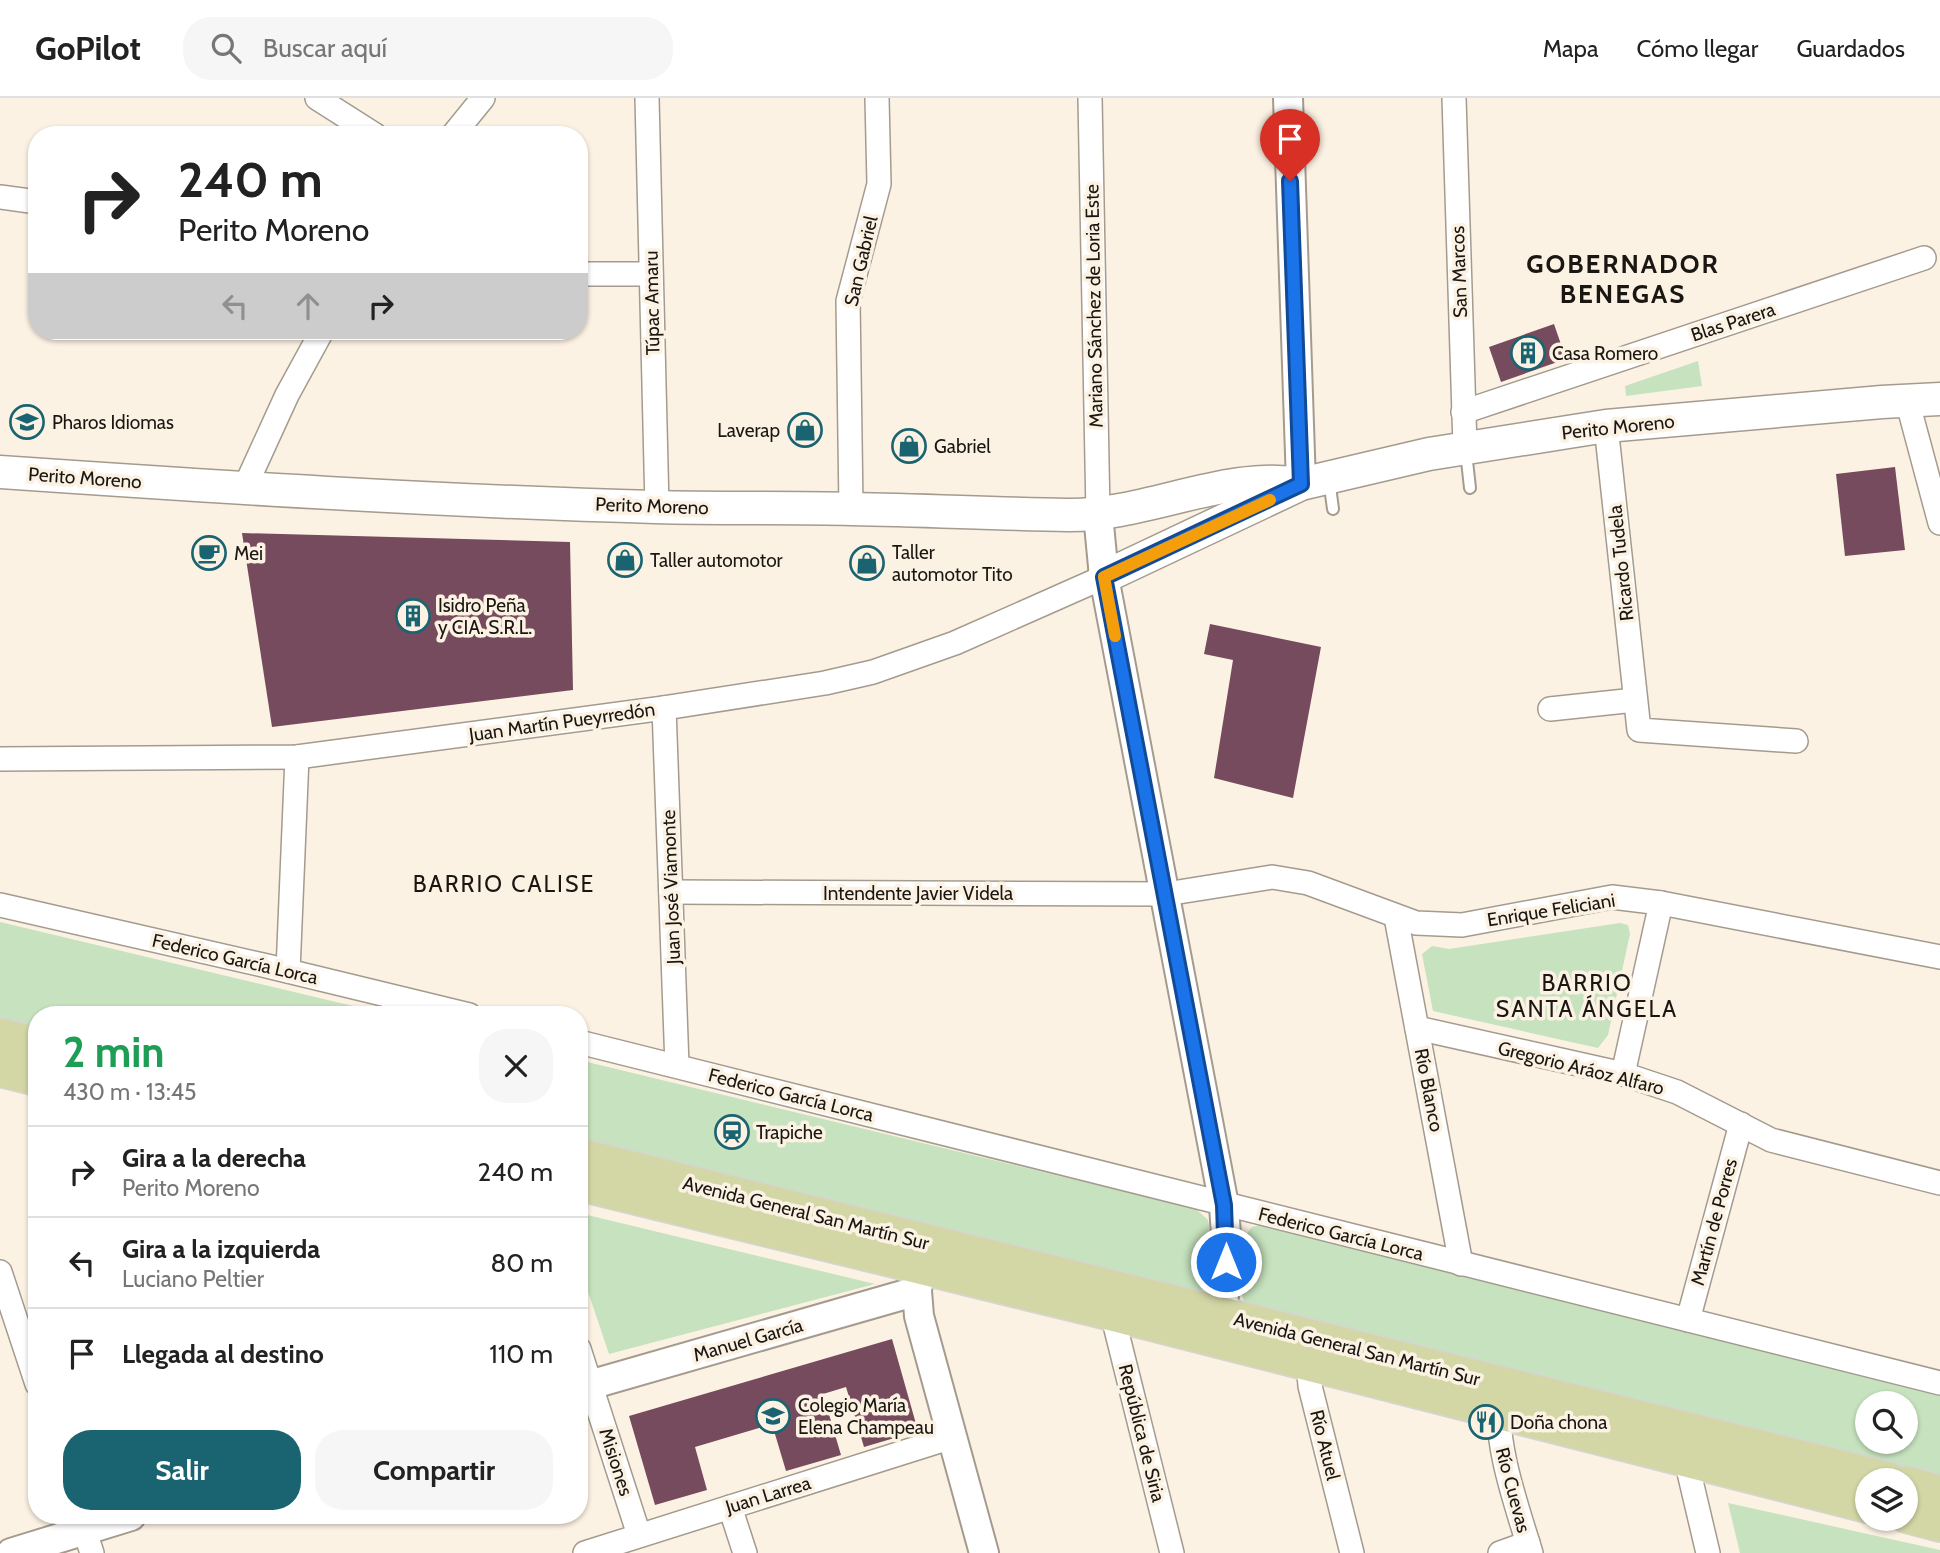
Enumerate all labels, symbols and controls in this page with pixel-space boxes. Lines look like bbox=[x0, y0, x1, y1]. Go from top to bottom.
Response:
search box bbox=[183, 17, 673, 80]
text: GoPilot bbox=[35, 28, 141, 68]
icon: search bbox=[207, 29, 245, 67]
text: Buscar aquí bbox=[263, 32, 387, 64]
text: Mapa bbox=[1543, 34, 1599, 63]
text: Cómo llegar bbox=[1637, 34, 1758, 63]
text: Guardados bbox=[1796, 34, 1905, 63]
pin bbox=[1260, 109, 1320, 181]
icon: arrive bbox=[1271, 120, 1309, 158]
text: 240 m bbox=[178, 150, 323, 209]
icon: right bbox=[63, 154, 154, 245]
street label: Mariano Sánchez de Loria Este bbox=[1080, 184, 1108, 428]
text: Perito Moreno bbox=[178, 210, 369, 249]
street label: San Gabriel bbox=[839, 213, 883, 308]
street label: San Marcos bbox=[1446, 225, 1472, 318]
district label: GOBERNADOR BENEGAS bbox=[1526, 248, 1720, 310]
street label: Túpac Amaru bbox=[640, 251, 664, 355]
icon: left bbox=[216, 287, 254, 325]
icon: ahead bbox=[289, 287, 327, 325]
icon: right bbox=[362, 287, 400, 325]
street label: Blas Parera bbox=[1688, 298, 1778, 346]
building icon: Casa Romero bbox=[1509, 334, 1547, 372]
place label: Casa Romero bbox=[1552, 342, 1658, 365]
school or university icon: Pharos Idiomas bbox=[8, 403, 46, 441]
street label: Perito Moreno bbox=[1560, 410, 1676, 444]
place label: Pharos Idiomas bbox=[52, 411, 174, 434]
shop icon: Laverap bbox=[786, 411, 824, 449]
place label: Laverap bbox=[717, 419, 780, 442]
shop icon: Gabriel bbox=[890, 427, 928, 465]
place label: Gabriel bbox=[934, 435, 991, 458]
street label: Perito Moreno bbox=[28, 463, 142, 493]
street label: Perito Moreno bbox=[595, 493, 709, 519]
street label: Ricardo Tudela bbox=[1603, 504, 1639, 622]
cafe icon: Mei bbox=[190, 534, 228, 572]
shop icon: Taller automotor bbox=[606, 541, 644, 579]
place label: Taller automotor Tito bbox=[892, 541, 1013, 586]
place label: Mei bbox=[234, 542, 263, 565]
shop icon: Taller automotor Tito bbox=[848, 544, 886, 582]
place label: Taller automotor bbox=[650, 549, 783, 572]
place label: Isidro Peña y CIA. S.R.L. bbox=[438, 594, 532, 639]
building icon: Isidro Peña y CIA. S.R.L. bbox=[394, 597, 432, 635]
street label: Juan Martín Pueyrredón bbox=[467, 698, 656, 747]
street label: Juan José Viamonte bbox=[657, 809, 685, 966]
district label: BARRIO CALISE bbox=[413, 870, 595, 898]
street label: Intendente Javier Videla bbox=[823, 882, 1013, 905]
street label: Enrique Feliciani bbox=[1485, 889, 1617, 931]
street label: Federico García Lorca bbox=[150, 929, 320, 989]
district label: BARRIO SANTA ÁNGELA bbox=[1496, 969, 1678, 1023]
text: 2 min bbox=[63, 1026, 164, 1078]
button: close bbox=[479, 1029, 553, 1103]
street label: Gregorio Aráoz Alfaro bbox=[1495, 1036, 1667, 1100]
street label: Río Blanco bbox=[1410, 1046, 1448, 1134]
street label: Federico García Lorca bbox=[706, 1063, 876, 1127]
text: 430 m · 13:45 bbox=[63, 1078, 196, 1106]
station icon: Trapiche bbox=[713, 1113, 751, 1151]
place label: Trapiche bbox=[756, 1121, 823, 1144]
text: Gira a la derecha bbox=[122, 1142, 306, 1174]
icon: right bbox=[63, 1153, 101, 1191]
text: 240 m bbox=[478, 1156, 553, 1188]
street label: Martín de Porres bbox=[1686, 1156, 1742, 1288]
street label: Avenida General San Martín Sur bbox=[681, 1171, 931, 1255]
text: Perito Moreno bbox=[122, 1174, 260, 1202]
street label: Federico García Lorca bbox=[1256, 1202, 1426, 1266]
position arrow bbox=[1189, 1225, 1263, 1299]
text: Gira a la izquierda bbox=[122, 1233, 320, 1265]
icon: left bbox=[63, 1244, 101, 1282]
text: 80 m bbox=[490, 1247, 553, 1279]
text: Luciano Peltier bbox=[122, 1265, 264, 1293]
street label: Avenida General San Martín Sur bbox=[1232, 1307, 1482, 1391]
street label: Manuel García bbox=[691, 1313, 805, 1367]
icon: arrive bbox=[63, 1335, 101, 1373]
text: Llegada al destino bbox=[122, 1338, 324, 1370]
text: 110 m bbox=[489, 1338, 553, 1370]
street label: República de Siria bbox=[1114, 1362, 1170, 1504]
map controls bbox=[1855, 1391, 1918, 1531]
button: search bbox=[1855, 1391, 1918, 1454]
place label: Colegio María Elena Champeau bbox=[798, 1394, 934, 1439]
school or university icon: Colegio María Elena Champeau bbox=[754, 1397, 792, 1435]
restaurant icon: Doña chona bbox=[1467, 1403, 1505, 1441]
street label: Río Atuel bbox=[1305, 1407, 1345, 1483]
place label: Doña chona bbox=[1510, 1411, 1607, 1434]
street label: Misiones bbox=[594, 1425, 638, 1499]
button: Salir bbox=[63, 1430, 301, 1510]
button: Compartir bbox=[315, 1430, 553, 1510]
street label: Río Cuevas bbox=[1491, 1445, 1535, 1535]
button: layers bbox=[1855, 1468, 1918, 1531]
street label: Juan Larrea bbox=[722, 1471, 813, 1519]

